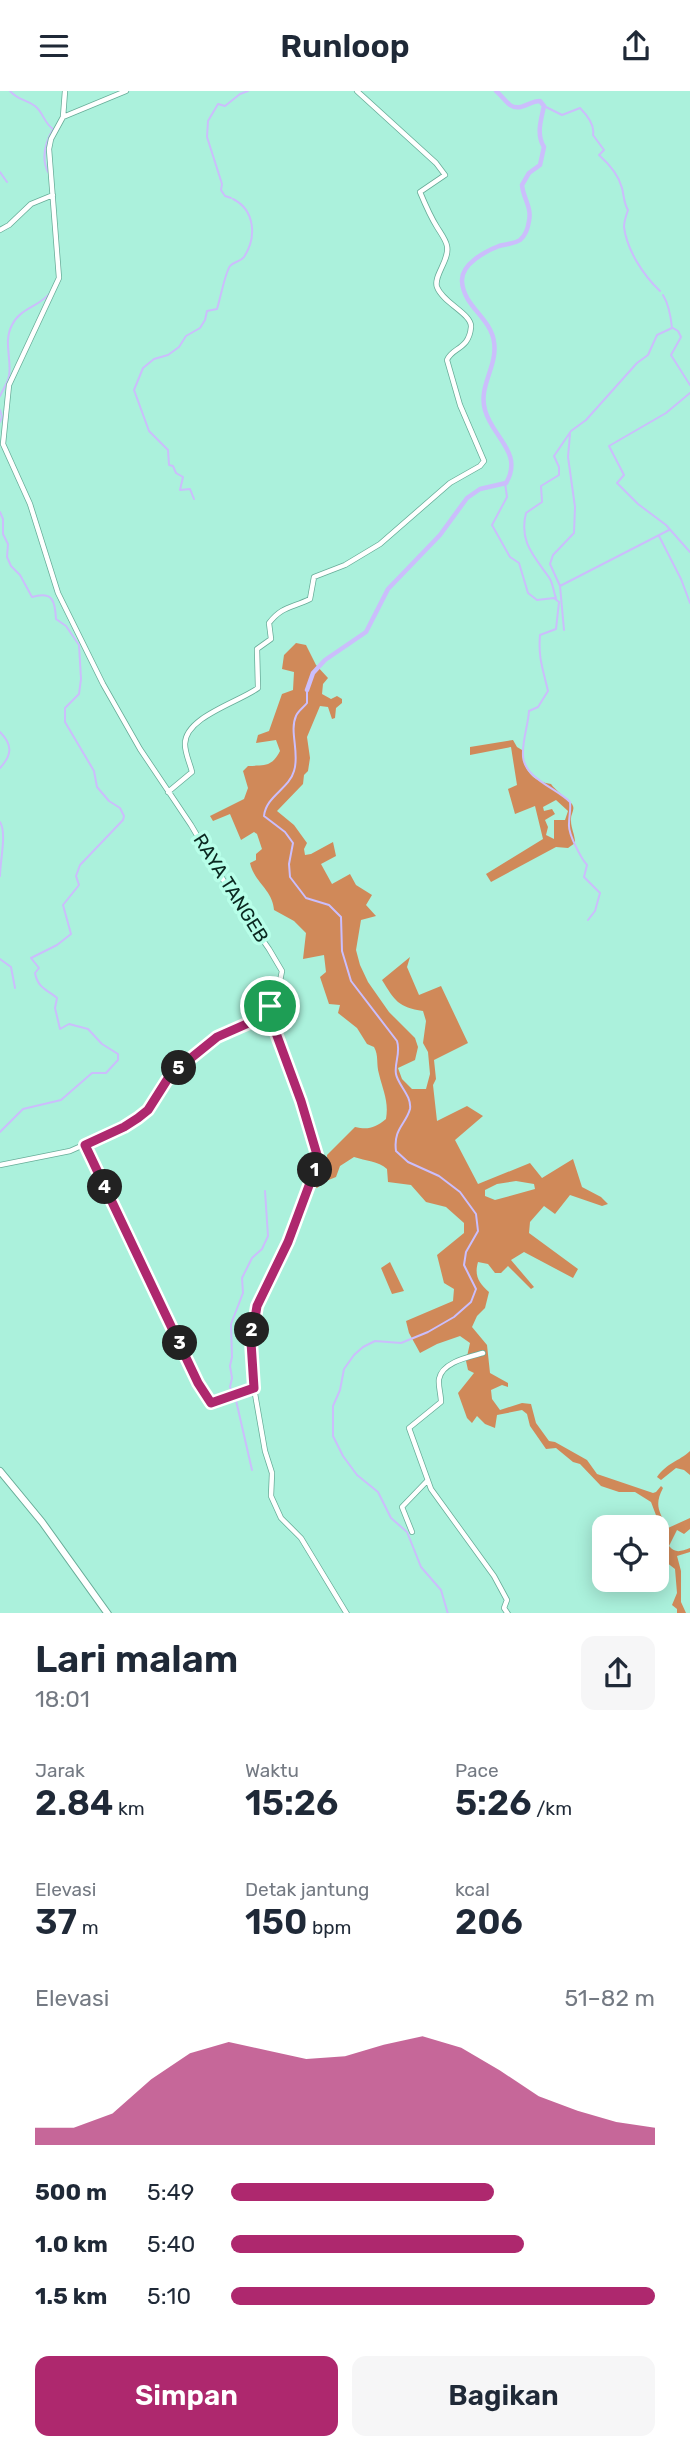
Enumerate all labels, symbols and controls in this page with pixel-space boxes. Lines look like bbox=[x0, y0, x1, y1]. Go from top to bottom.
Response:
icon: menu bbox=[35, 27, 73, 65]
text: Runloop bbox=[280, 27, 410, 65]
icon: share bbox=[617, 27, 655, 65]
street label: RAYA TANGEB bbox=[188, 829, 274, 947]
pin bbox=[240, 976, 300, 1036]
icon: arrive bbox=[251, 987, 289, 1025]
pin: 5 bbox=[162, 1051, 196, 1086]
text: 5 bbox=[172, 1056, 185, 1079]
pin: 1 bbox=[298, 1153, 332, 1187]
text: 1 bbox=[310, 1158, 319, 1181]
pin: 4 bbox=[88, 1169, 122, 1205]
text: 4 bbox=[98, 1175, 111, 1198]
pin: 2 bbox=[234, 1313, 270, 1347]
text: 2 bbox=[245, 1318, 258, 1341]
pin: 3 bbox=[162, 1325, 198, 1361]
text: 3 bbox=[173, 1331, 186, 1354]
map controls bbox=[592, 1515, 669, 1592]
button: locate bbox=[592, 1515, 669, 1592]
text: Lari malam bbox=[35, 1636, 238, 1682]
button: share bbox=[581, 1636, 655, 1710]
text: 18:01 bbox=[35, 1685, 90, 1713]
text: Jarak bbox=[35, 1759, 85, 1782]
text: Waktu bbox=[245, 1759, 299, 1782]
text: Pace bbox=[455, 1759, 499, 1782]
text: 2.84 bbox=[35, 1782, 113, 1824]
text: 15:26 bbox=[245, 1782, 338, 1824]
text: 5:26 bbox=[455, 1782, 532, 1824]
text: km bbox=[113, 1797, 145, 1820]
text: /km bbox=[532, 1797, 572, 1820]
text: Elevasi bbox=[35, 1878, 96, 1901]
text: Detak jantung bbox=[245, 1878, 369, 1901]
text: kcal bbox=[455, 1878, 490, 1901]
text: 37 bbox=[35, 1901, 77, 1943]
text: 150 bbox=[245, 1901, 307, 1943]
text: 206 bbox=[455, 1901, 523, 1943]
text: m bbox=[77, 1916, 99, 1939]
text: bpm bbox=[307, 1916, 351, 1939]
text: Elevasi bbox=[35, 1984, 109, 2012]
text: 51–82 m bbox=[564, 1984, 655, 2012]
text: 500 m bbox=[35, 2178, 107, 2206]
text: 5:49 bbox=[147, 2178, 194, 2206]
text: 1.0 km bbox=[35, 2230, 108, 2258]
text: 5:40 bbox=[147, 2230, 195, 2258]
text: 1.5 km bbox=[35, 2282, 107, 2310]
text: 5:10 bbox=[147, 2282, 191, 2310]
button: Simpan bbox=[35, 2356, 338, 2436]
button: Bagikan bbox=[352, 2356, 655, 2436]

